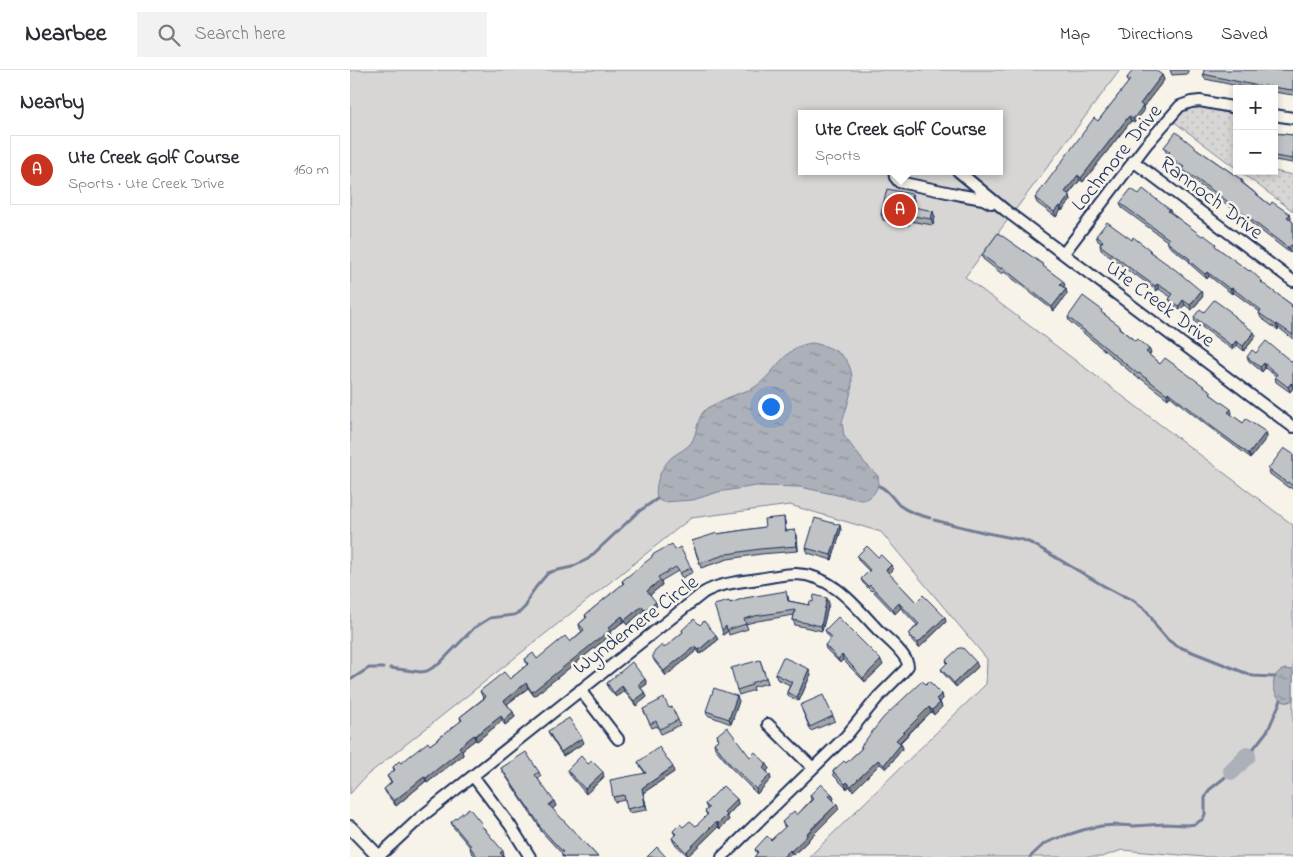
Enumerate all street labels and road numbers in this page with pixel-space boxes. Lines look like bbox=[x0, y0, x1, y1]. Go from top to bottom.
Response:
street label: Lochmore Drive bbox=[1065, 98, 1171, 218]
street label: Rannoch Drive bbox=[1153, 150, 1269, 248]
street label: Ute Creek Drive bbox=[1099, 253, 1221, 356]
street label: Wyndemere Circle bbox=[567, 568, 707, 684]

